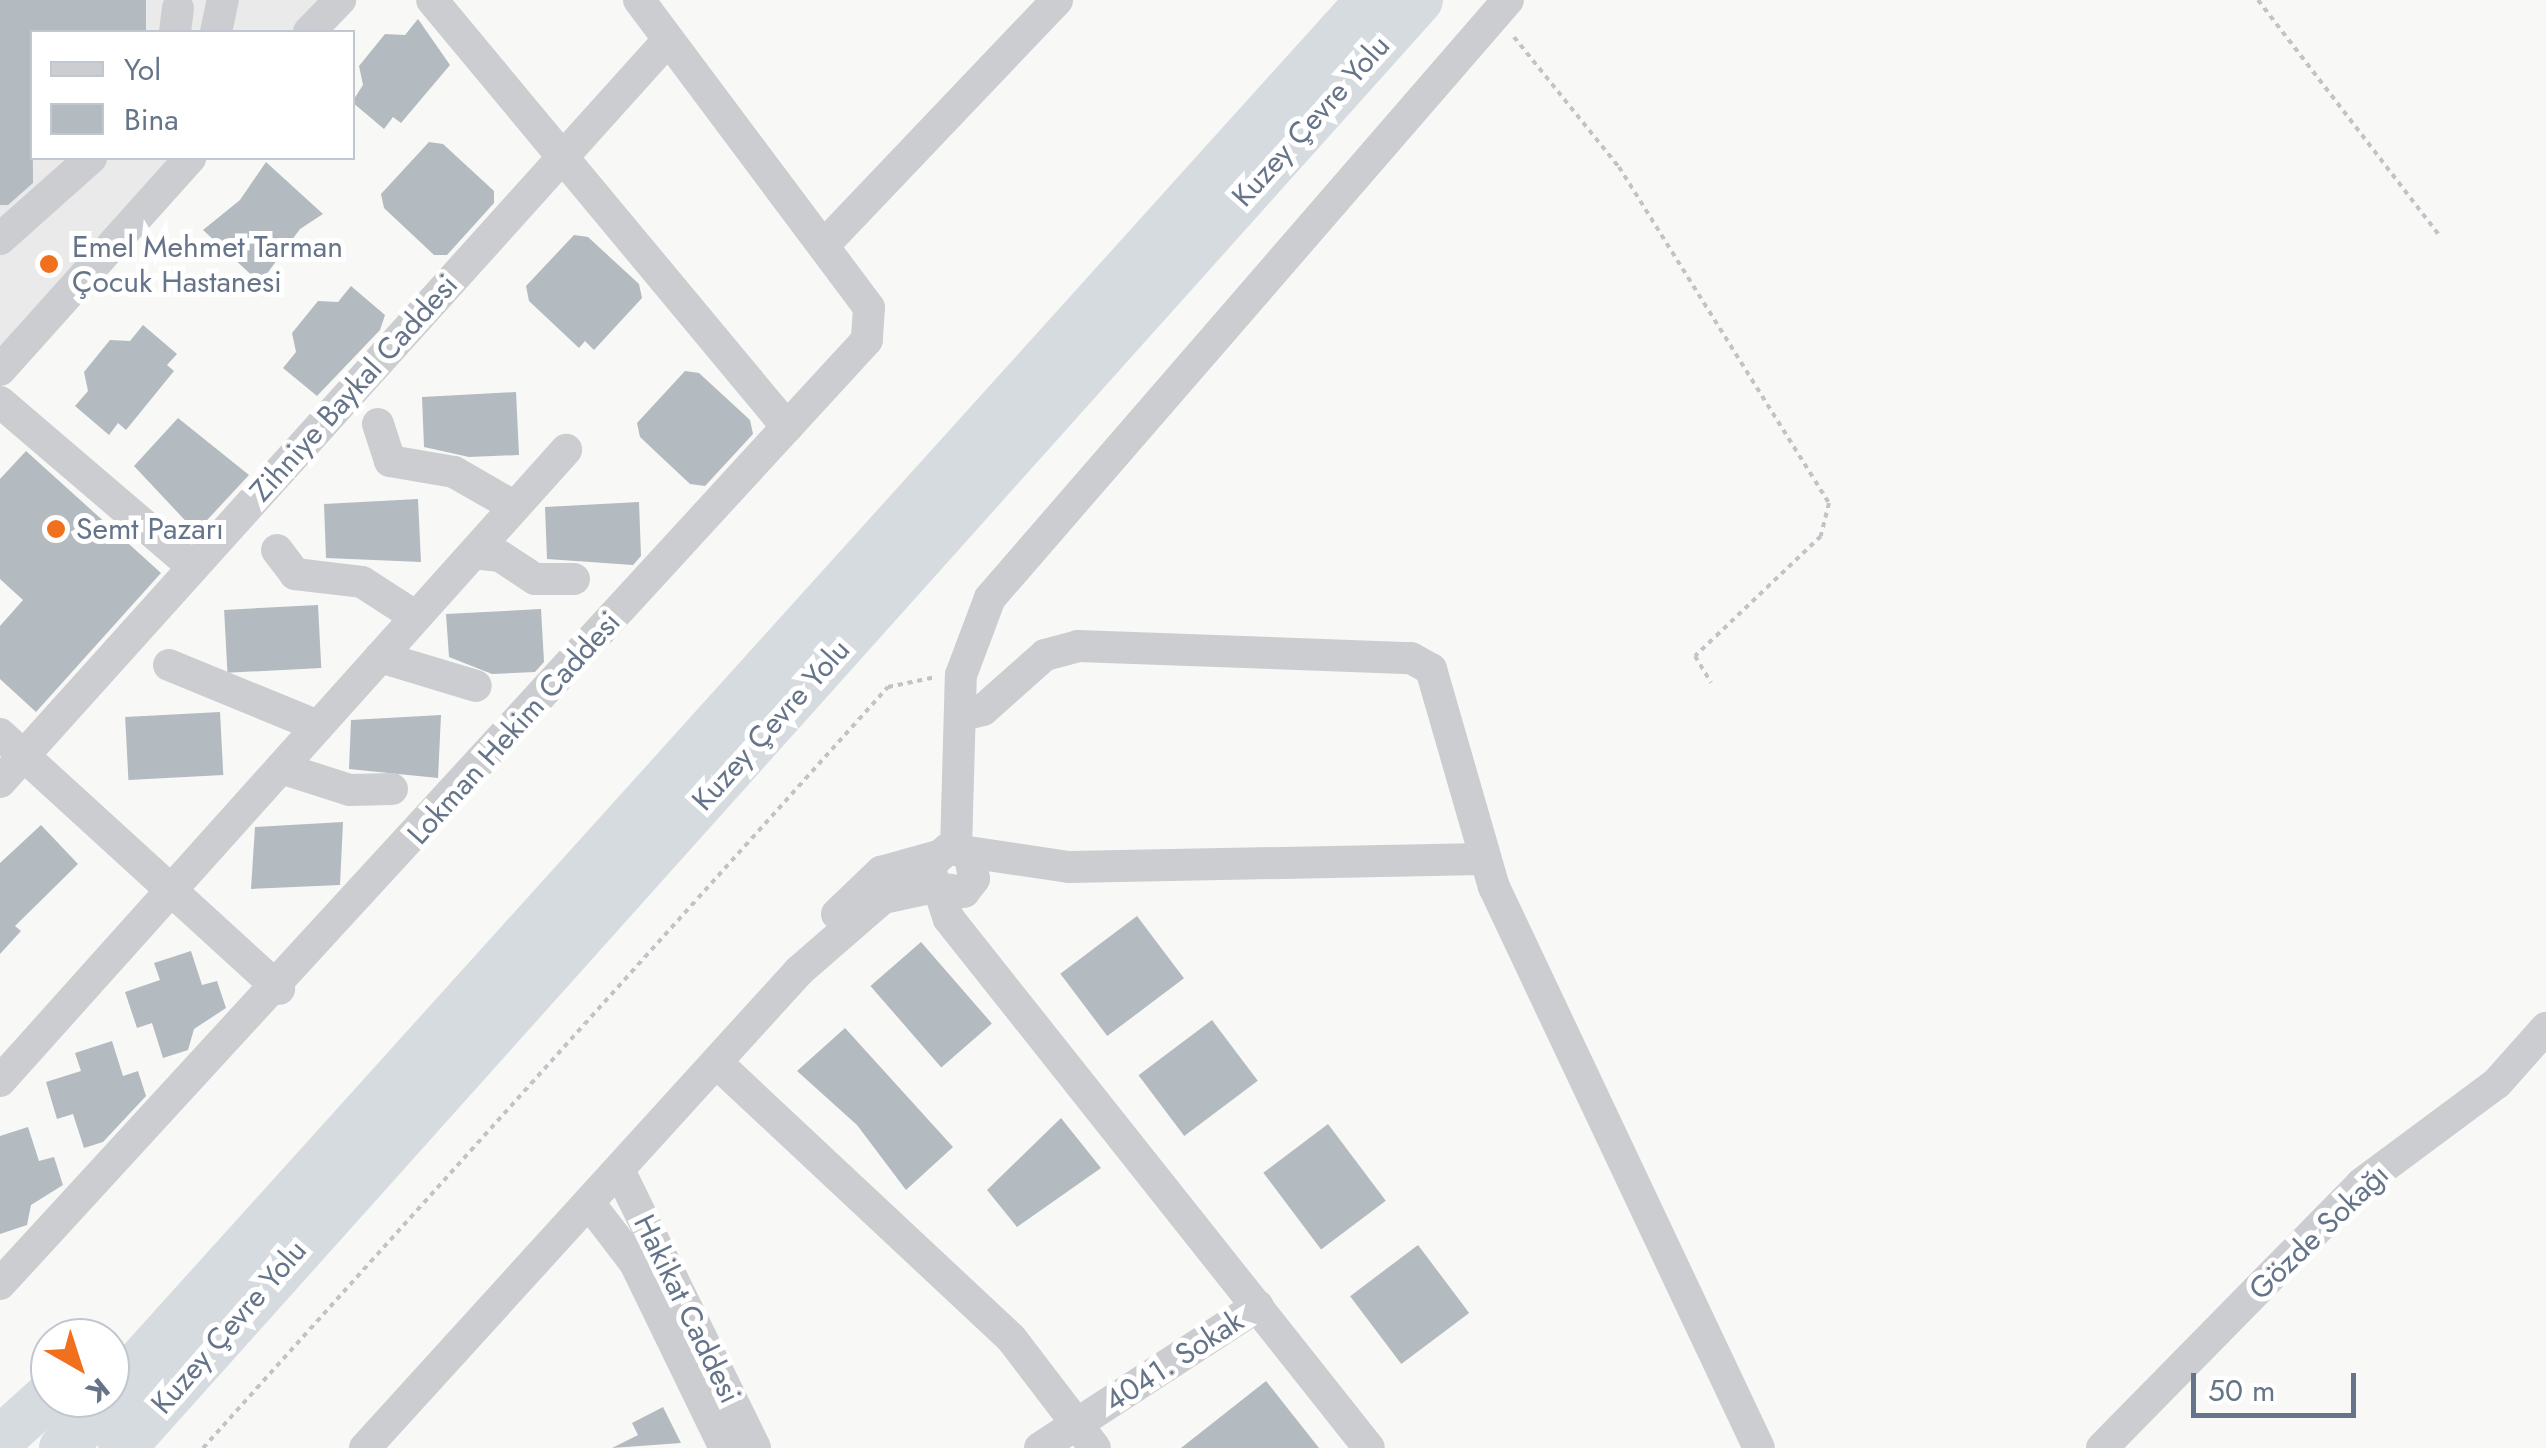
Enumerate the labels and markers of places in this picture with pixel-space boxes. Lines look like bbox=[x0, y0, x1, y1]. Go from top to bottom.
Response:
place label: Emel Mehmet Tarman Çocuk Hastanesi bbox=[72, 229, 343, 300]
marker: Emel Mehmet Tarman Çocuk Hastanesi bbox=[36, 251, 62, 277]
place label: Semt Pazarı bbox=[76, 511, 224, 547]
marker: Semt Pazarı bbox=[45, 518, 67, 540]

